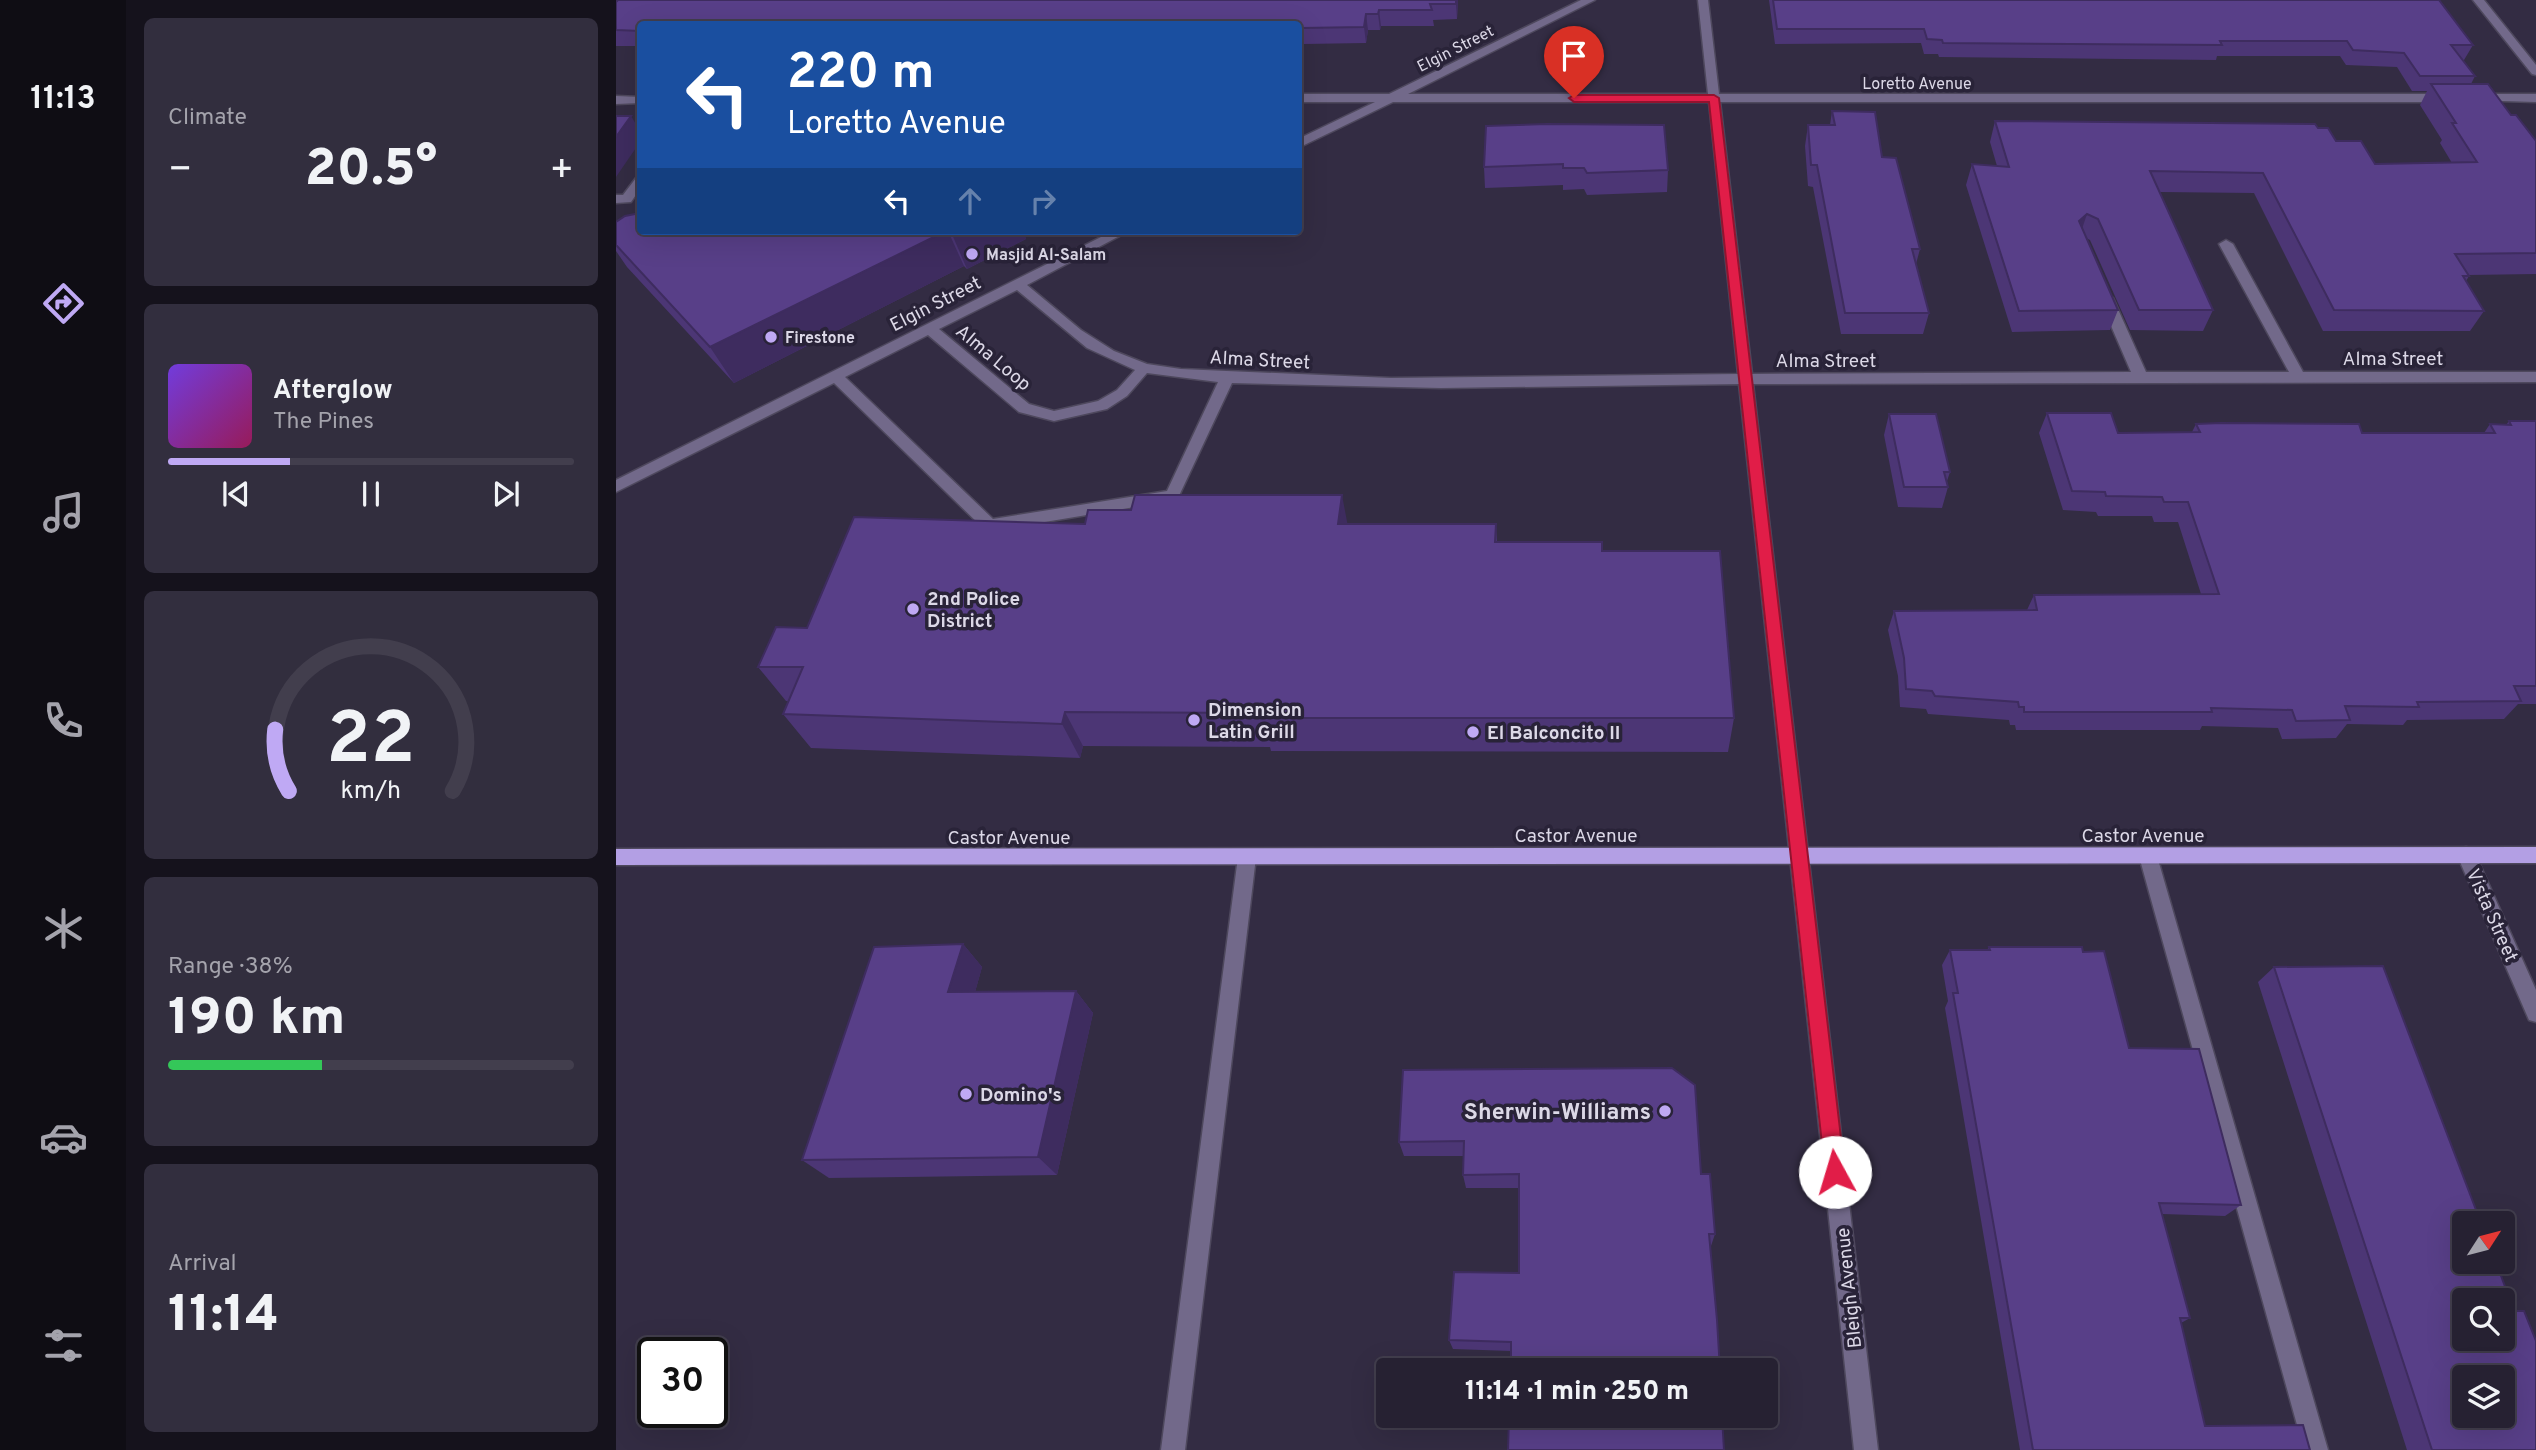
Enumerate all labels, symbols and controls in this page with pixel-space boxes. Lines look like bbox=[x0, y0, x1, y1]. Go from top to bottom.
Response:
street label: Elgin Street bbox=[1414, 22, 1498, 78]
pin bbox=[1544, 26, 1604, 98]
icon: arrive bbox=[1555, 37, 1593, 75]
text: 220 m bbox=[787, 44, 934, 106]
icon: left bbox=[672, 49, 763, 140]
street label: Loretto Avenue bbox=[1862, 75, 1972, 95]
text: 11:13 bbox=[30, 80, 96, 120]
text: Climate bbox=[168, 104, 247, 133]
text: Loretto Avenue bbox=[787, 105, 1006, 145]
text: 20.5° bbox=[305, 138, 437, 204]
text: − bbox=[168, 147, 193, 196]
text: + bbox=[549, 147, 574, 196]
icon: left bbox=[878, 182, 916, 220]
icon: ahead bbox=[951, 182, 989, 220]
icon: right bbox=[1024, 182, 1062, 220]
marker: Masjid Al-Salam bbox=[964, 246, 980, 262]
place label: Masjid Al-Salam bbox=[986, 246, 1106, 266]
street label: Elgin Street bbox=[886, 272, 986, 338]
icon: directions bbox=[39, 279, 88, 328]
street label: Alma Loop bbox=[950, 320, 1035, 397]
marker: Firestone bbox=[763, 329, 779, 345]
place label: Firestone bbox=[785, 329, 855, 349]
street label: Alma Street bbox=[1209, 346, 1311, 376]
street label: Alma Street bbox=[2343, 348, 2443, 372]
street label: Alma Street bbox=[1776, 350, 1876, 374]
text: Afterglow bbox=[273, 375, 393, 408]
text: The Pines bbox=[273, 408, 374, 437]
icon: previous bbox=[217, 475, 255, 513]
icon: pause bbox=[352, 475, 390, 513]
icon: next bbox=[487, 475, 525, 513]
icon: music bbox=[39, 488, 88, 537]
place label: 2nd Police District bbox=[927, 588, 1020, 634]
marker: 2nd Police District bbox=[905, 601, 921, 617]
icon: phone bbox=[39, 696, 88, 745]
text: 22 bbox=[326, 697, 416, 789]
place label: Dimension Latin Grill bbox=[1208, 699, 1302, 745]
marker: Dimension Latin Grill bbox=[1186, 712, 1202, 728]
place label: El Balconcito II bbox=[1487, 722, 1620, 746]
marker: El Balconcito II bbox=[1465, 724, 1481, 740]
text: km/h bbox=[341, 776, 401, 808]
street label: Castor Avenue bbox=[1514, 825, 1638, 849]
street label: Castor Avenue bbox=[2081, 825, 2205, 849]
street label: Castor Avenue bbox=[947, 827, 1071, 851]
street label: Vista Street bbox=[2460, 865, 2522, 966]
icon: climate bbox=[39, 904, 88, 953]
text: Range · 38% bbox=[168, 953, 293, 982]
text: 190 km bbox=[168, 987, 345, 1053]
place label: Domino's bbox=[980, 1084, 1062, 1108]
marker: Domino's bbox=[958, 1086, 974, 1102]
place label: Sherwin-Williams bbox=[1464, 1099, 1651, 1128]
marker: Sherwin-Williams bbox=[1657, 1103, 1673, 1119]
icon: car bbox=[39, 1113, 88, 1162]
position arrow bbox=[1798, 1135, 1872, 1209]
north arrow bbox=[2452, 1211, 2515, 1274]
map controls bbox=[2452, 1211, 2515, 1428]
street label: Bleigh Avenue bbox=[1832, 1226, 1868, 1349]
text: Arrival bbox=[168, 1250, 237, 1279]
text: 11:14 bbox=[168, 1284, 279, 1350]
button: search bbox=[2452, 1288, 2515, 1351]
icon: filters bbox=[39, 1321, 88, 1370]
speed limit sign: 30 bbox=[637, 1337, 728, 1428]
button: layers bbox=[2452, 1365, 2515, 1428]
text: 11:14 · 1 min · 250 m bbox=[1465, 1376, 1689, 1409]

